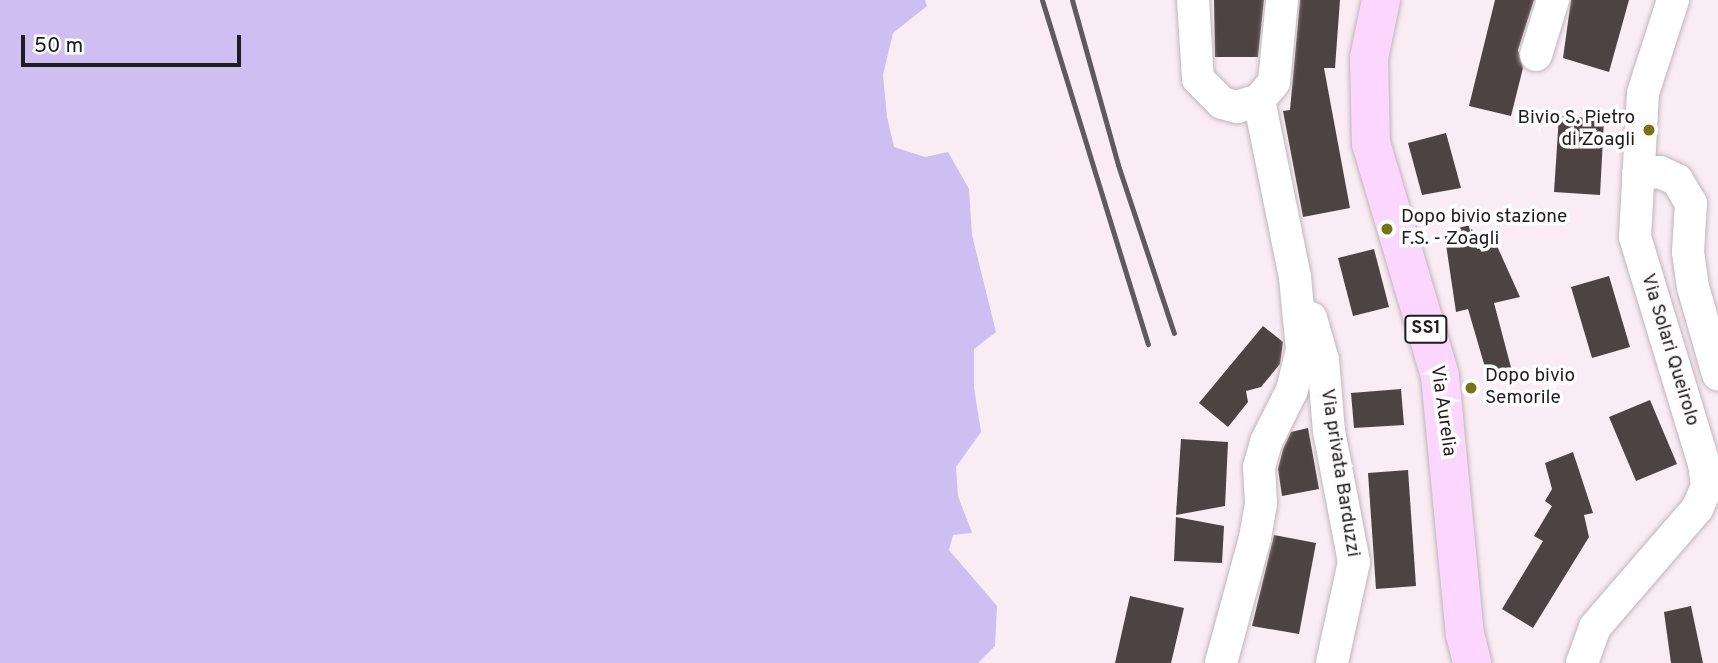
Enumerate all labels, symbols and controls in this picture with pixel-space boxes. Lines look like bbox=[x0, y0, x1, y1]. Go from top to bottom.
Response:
scale bar bbox=[24, 21, 245, 65]
text: 50 m bbox=[34, 33, 83, 60]
place label: Bivio S. Pietro di Zoagli bbox=[1518, 108, 1635, 152]
marker: Bivio S. Pietro di Zoagli bbox=[1641, 122, 1657, 138]
place label: Dopo bivio stazione F.S. - Zoagli bbox=[1401, 207, 1567, 251]
marker: Dopo bivio stazione F.S. - Zoagli bbox=[1379, 221, 1395, 237]
street label: Via Solari Queirolo bbox=[1635, 271, 1703, 429]
road number: SS1 bbox=[1403, 314, 1449, 344]
street label: Via Aurelia bbox=[1424, 364, 1460, 458]
place label: Dopo bivio Semorile bbox=[1485, 366, 1575, 410]
marker: Dopo bivio Semorile bbox=[1463, 380, 1479, 396]
street label: Via privata Barduzzi bbox=[1314, 387, 1364, 559]

